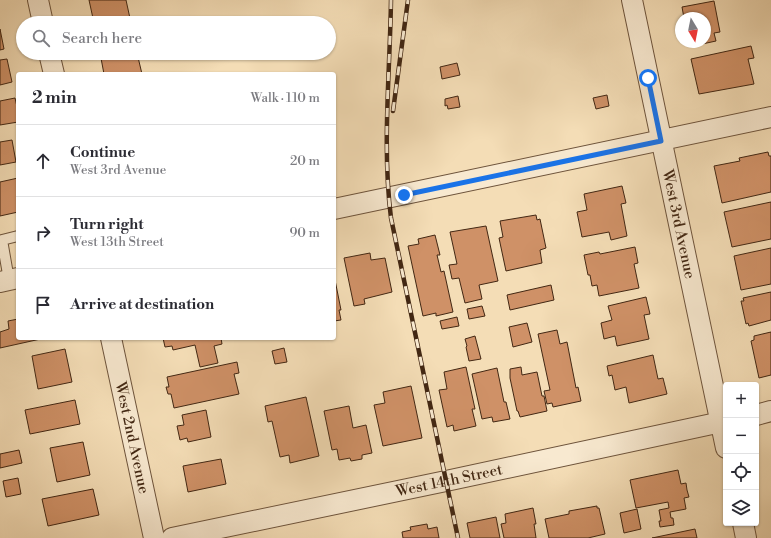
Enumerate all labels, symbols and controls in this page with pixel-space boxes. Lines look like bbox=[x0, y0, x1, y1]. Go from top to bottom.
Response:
north arrow bbox=[675, 12, 711, 48]
search box bbox=[16, 16, 336, 60]
icon: search bbox=[30, 27, 52, 49]
text: Search here bbox=[62, 29, 142, 48]
route start bbox=[639, 69, 657, 87]
text: 2 min bbox=[32, 87, 77, 109]
text: Walk · 110 m bbox=[250, 90, 320, 106]
text: Continue bbox=[70, 143, 135, 162]
icon: ahead bbox=[32, 150, 54, 172]
text: 20 m bbox=[290, 153, 320, 169]
text: West 3rd Avenue bbox=[70, 162, 166, 178]
street label: West 3rd Avenue bbox=[658, 167, 699, 281]
route end bbox=[395, 186, 413, 204]
text: Turn right bbox=[70, 215, 144, 234]
icon: right bbox=[32, 222, 54, 244]
text: 90 m bbox=[289, 225, 320, 241]
text: West 13th Street bbox=[70, 234, 164, 250]
icon: arrive bbox=[32, 294, 54, 316]
text: Arrive at destination bbox=[70, 295, 214, 314]
street label: West 2nd Avenue bbox=[110, 379, 153, 496]
map controls bbox=[723, 382, 759, 526]
button: + bbox=[723, 382, 759, 418]
button: − bbox=[723, 418, 759, 454]
button: locate bbox=[723, 454, 759, 490]
street label: West 14th Street bbox=[393, 460, 505, 501]
button: layers bbox=[723, 490, 759, 526]

